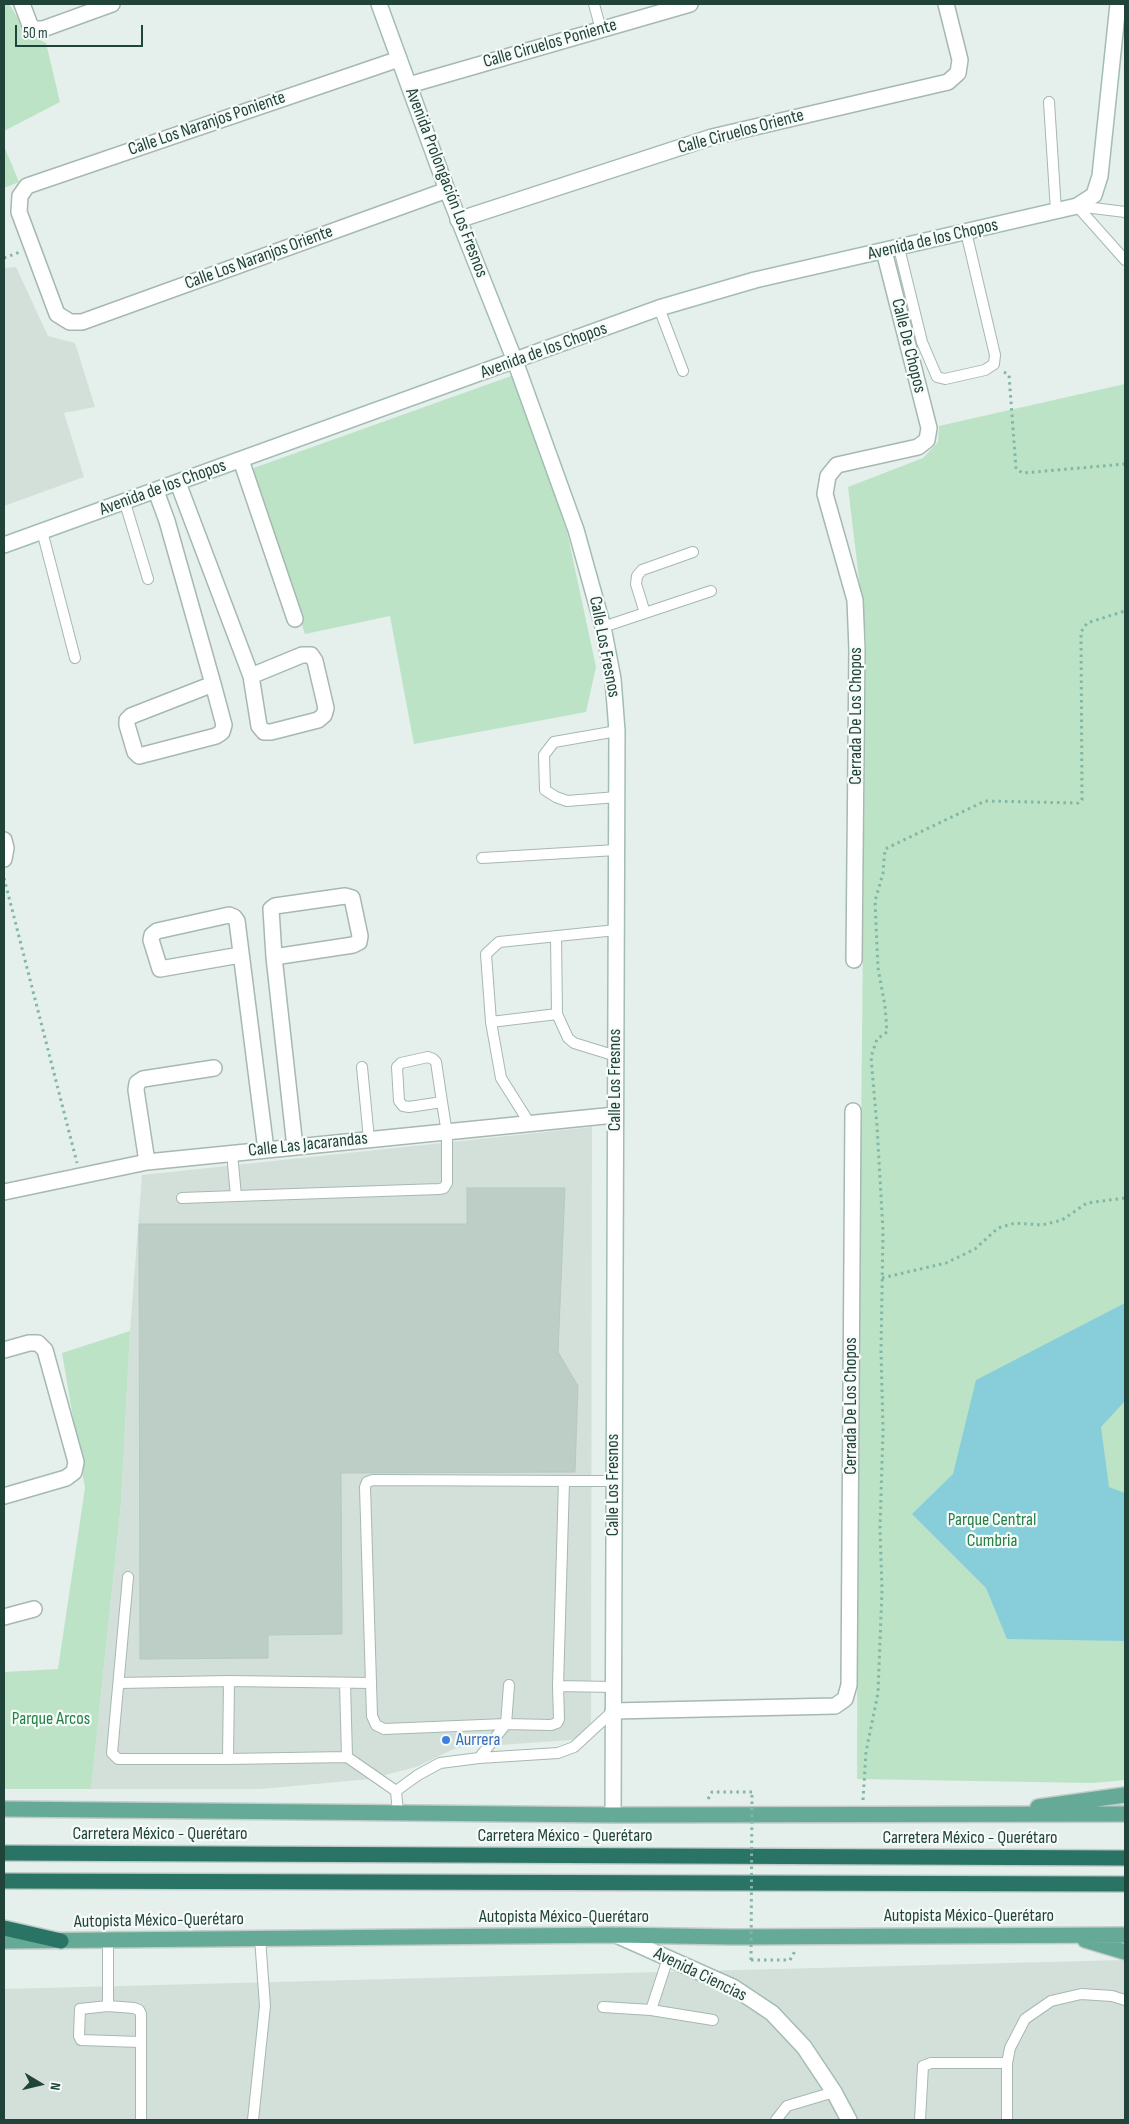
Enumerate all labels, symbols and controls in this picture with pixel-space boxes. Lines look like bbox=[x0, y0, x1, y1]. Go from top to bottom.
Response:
scale bar bbox=[18, 15, 145, 47]
street label: Calle Ciruelos Poniente bbox=[481, 15, 619, 73]
text: 50 m bbox=[23, 24, 48, 43]
street label: Avenida Prolongación Los Fresnos bbox=[400, 85, 492, 281]
street label: Calle Los Naranjos Poniente bbox=[126, 87, 288, 161]
street label: Calle Ciruelos Oriente bbox=[676, 105, 806, 159]
street label: Avenida de los Chopos bbox=[866, 215, 1000, 265]
street label: Calle Los Naranjos Oriente bbox=[182, 221, 336, 295]
street label: Calle De Chopos bbox=[886, 297, 930, 395]
street label: Avenida de los Chopos bbox=[478, 318, 610, 384]
street label: Avenida de los Chopos bbox=[97, 455, 229, 521]
street label: Calle Los Fresnos bbox=[584, 595, 624, 699]
street label: Cerrada De Los Chopos bbox=[845, 647, 867, 785]
street label: Calle Los Fresnos bbox=[604, 1029, 626, 1131]
street label: Calle Las Jacarandas bbox=[247, 1128, 369, 1162]
street label: Cerrada De Los Chopos bbox=[840, 1337, 862, 1475]
street label: Calle Los Fresnos bbox=[602, 1434, 624, 1536]
park label: Parque Central Cumbria bbox=[948, 1509, 1036, 1552]
park label: Parque Arcos bbox=[12, 1708, 90, 1730]
place label: Aurrera bbox=[456, 1729, 500, 1751]
marker: Aurrera bbox=[440, 1734, 452, 1746]
street label: Carretera México - Querétaro bbox=[72, 1823, 248, 1845]
street label: Carretera México - Querétaro bbox=[477, 1825, 653, 1847]
street label: Carretera México - Querétaro bbox=[882, 1827, 1058, 1849]
street label: Autopista México-Querétaro bbox=[884, 1905, 1054, 1927]
street label: Autopista México-Querétaro bbox=[479, 1906, 649, 1928]
street label: Autopista México-Querétaro bbox=[74, 1909, 244, 1933]
street label: Avenida Ciencias bbox=[650, 1943, 750, 2007]
north arrow bbox=[15, 2059, 65, 2109]
text: N bbox=[46, 2081, 64, 2091]

